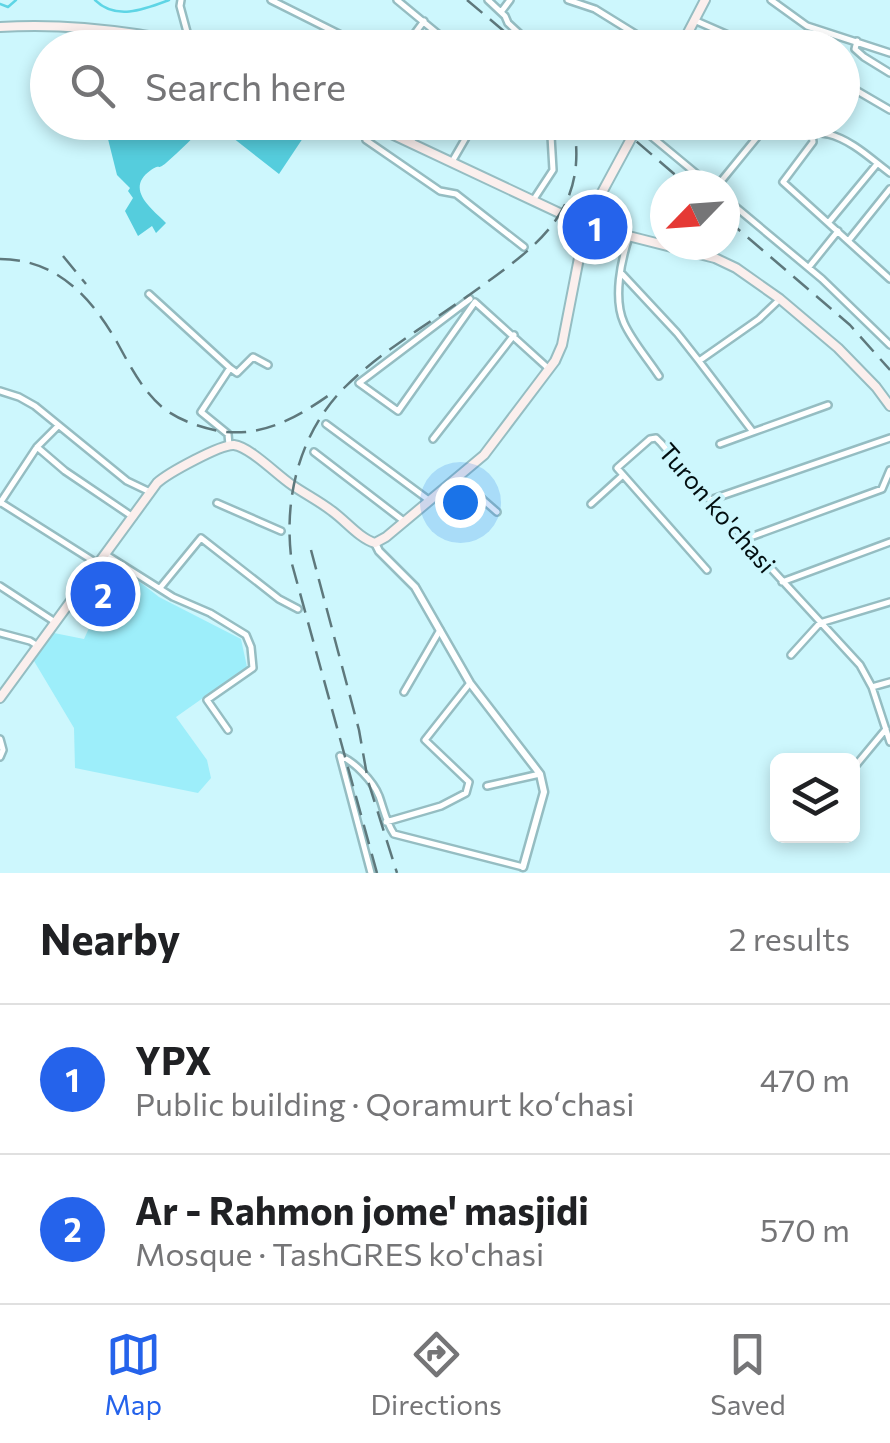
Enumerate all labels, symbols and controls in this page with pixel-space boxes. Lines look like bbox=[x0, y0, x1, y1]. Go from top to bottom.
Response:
search box bbox=[30, 30, 860, 140]
icon: search bbox=[65, 58, 120, 113]
text: Search here bbox=[145, 62, 346, 109]
north arrow bbox=[650, 170, 740, 260]
pin: 1 bbox=[562, 190, 628, 264]
street label: Turon ko'chasi bbox=[653, 436, 782, 578]
your location bbox=[435, 477, 486, 528]
pin: 2 bbox=[70, 556, 136, 632]
map controls bbox=[770, 753, 860, 843]
button: layers bbox=[770, 753, 860, 843]
text: Nearby bbox=[40, 912, 180, 964]
text: 2 results bbox=[729, 918, 850, 958]
text: YPX bbox=[135, 1036, 212, 1083]
text: 1 bbox=[65, 1059, 80, 1099]
text: 470 m bbox=[760, 1059, 850, 1099]
text: Public building · Qoramurt koʻchasi bbox=[135, 1083, 635, 1123]
text: Ar - Rahmon jome' masjidi bbox=[135, 1186, 589, 1233]
text: 2 bbox=[63, 1209, 82, 1249]
text: 570 m bbox=[760, 1209, 850, 1249]
text: Mosque · TashGRES ko'chasi bbox=[135, 1233, 544, 1273]
tab: Map bbox=[104, 1327, 162, 1421]
tab: Directions bbox=[370, 1327, 502, 1421]
tab: Saved bbox=[710, 1327, 786, 1421]

